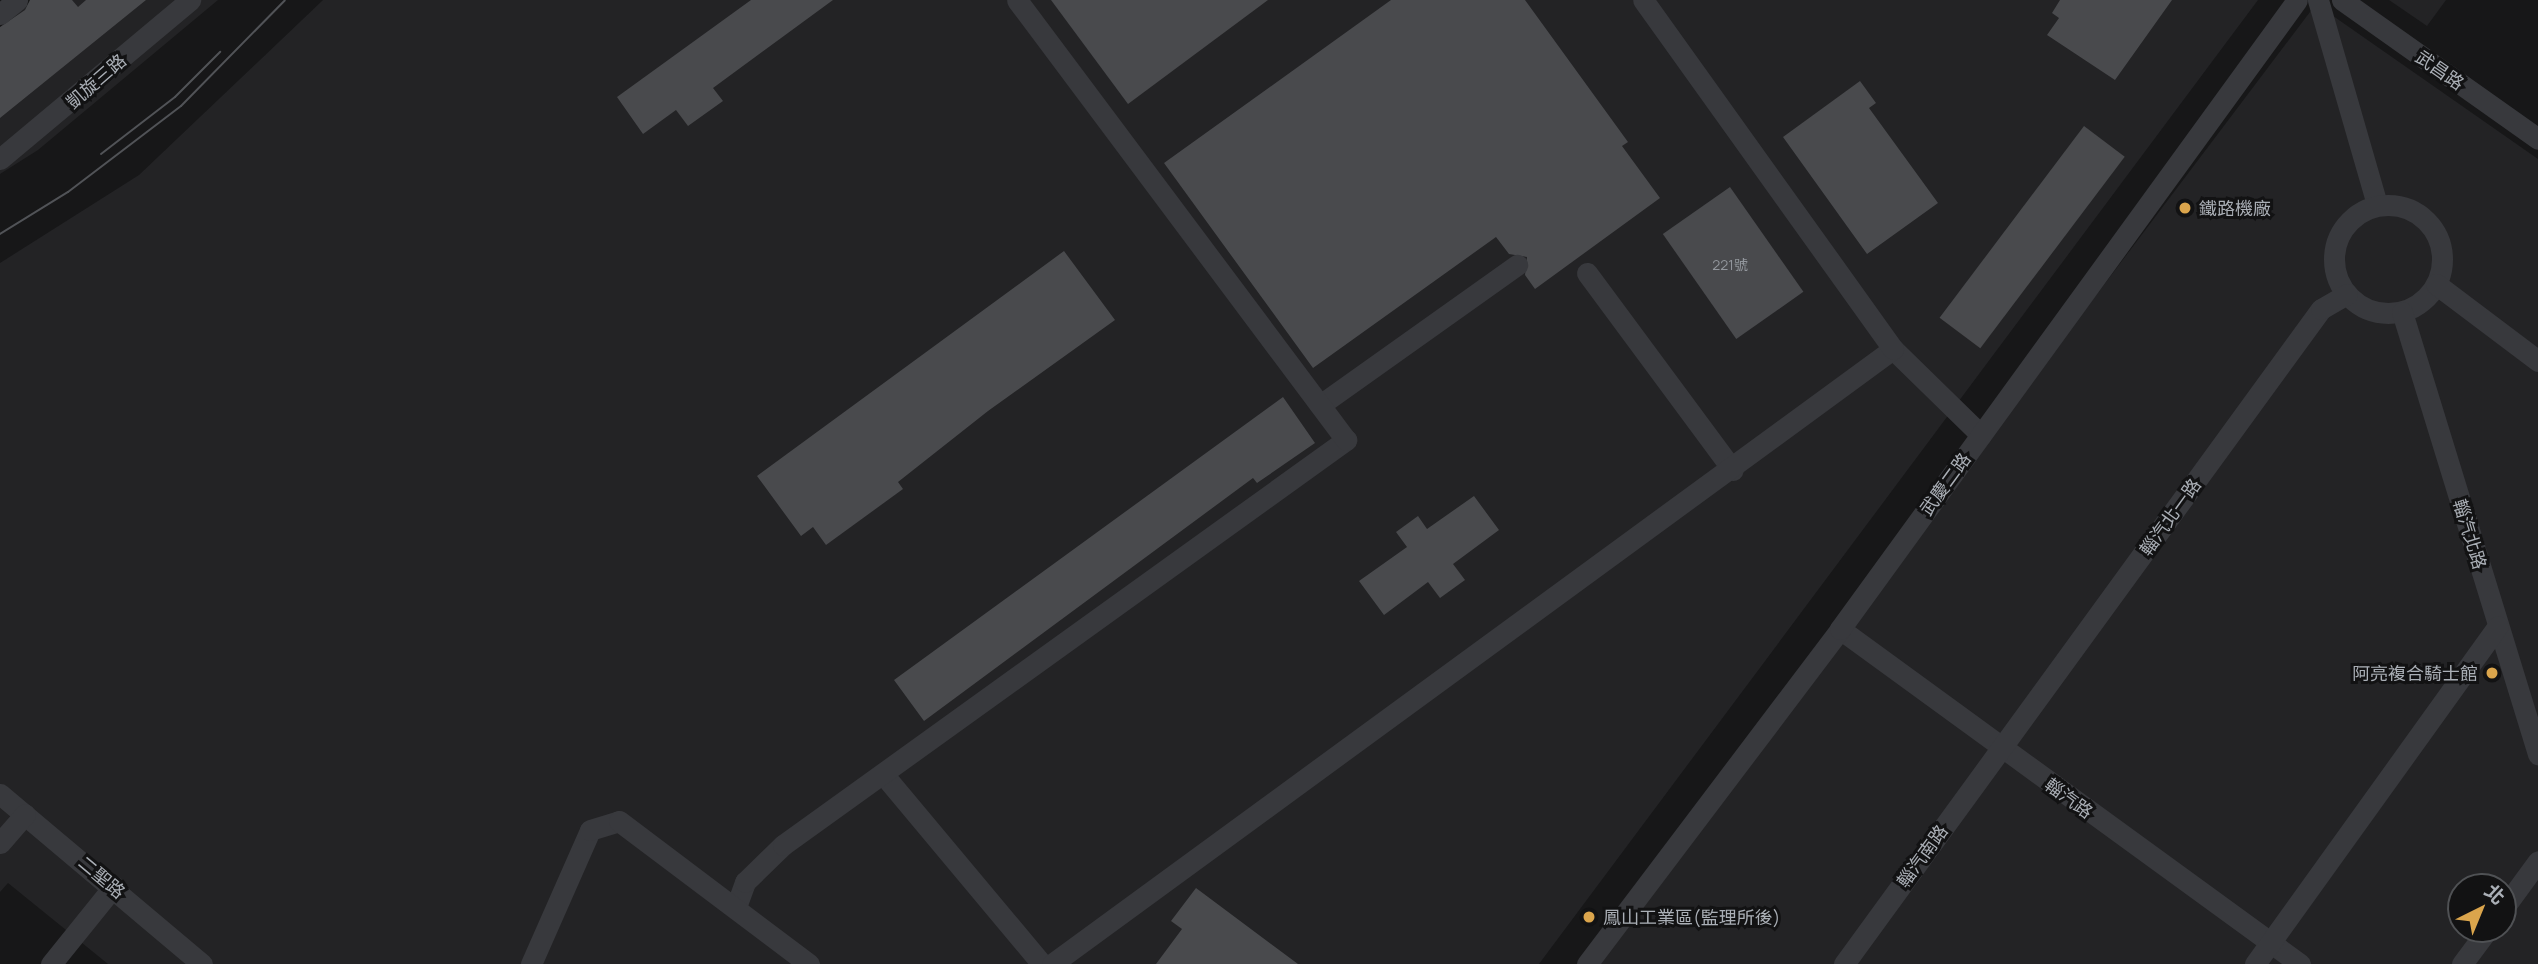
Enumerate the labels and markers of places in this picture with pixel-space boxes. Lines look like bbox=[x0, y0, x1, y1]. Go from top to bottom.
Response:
place label: 鐵路機廠 bbox=[2199, 197, 2271, 219]
marker: 鐵路機廠 bbox=[2177, 200, 2193, 216]
place label: 阿亮複合騎士館 bbox=[2352, 662, 2478, 684]
marker: 阿亮複合騎士館 bbox=[2484, 665, 2500, 681]
place label: 鳳山工業區(監理所後) bbox=[1603, 906, 1780, 928]
marker: 鳳山工業區(監理所後) bbox=[1581, 909, 1597, 925]

